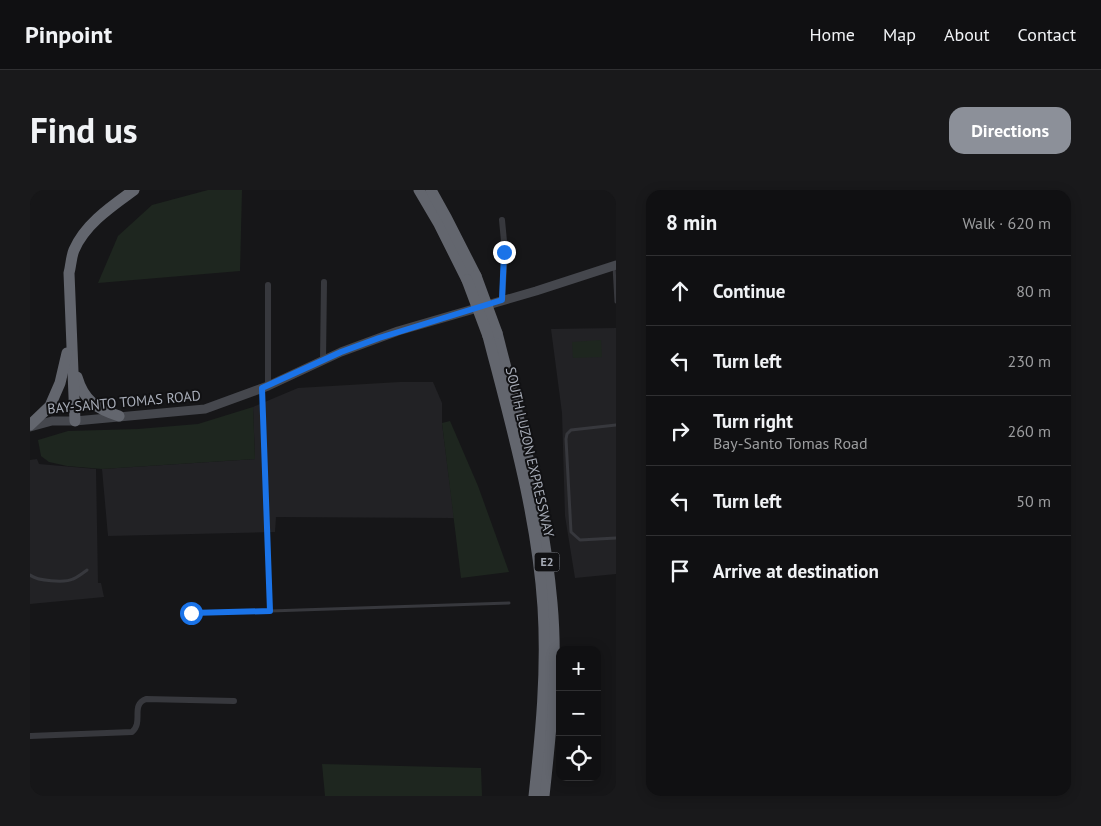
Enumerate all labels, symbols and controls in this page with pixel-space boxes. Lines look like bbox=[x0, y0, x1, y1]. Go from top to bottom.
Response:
text: Pinpoint bbox=[25, 19, 112, 50]
text: Home bbox=[809, 23, 855, 46]
text: Map bbox=[883, 23, 916, 46]
text: About bbox=[944, 23, 990, 46]
text: Contact bbox=[1018, 23, 1076, 46]
text: Find us bbox=[30, 107, 138, 153]
button: Directions bbox=[949, 107, 1071, 154]
text: 8 min bbox=[666, 209, 717, 236]
text: Walk · 620 m bbox=[962, 213, 1051, 233]
route end bbox=[493, 241, 516, 264]
icon: ahead bbox=[666, 277, 694, 305]
text: Continue bbox=[713, 279, 785, 303]
text: 80 m bbox=[1016, 281, 1051, 301]
icon: left bbox=[666, 347, 694, 375]
text: Turn left bbox=[713, 349, 782, 373]
text: 230 m bbox=[1008, 351, 1051, 371]
street label: SOUTH LUZON EXPRESSWAY bbox=[502, 365, 558, 539]
street label: BAY-SANTO TOMAS ROAD bbox=[47, 386, 201, 418]
text: Turn right bbox=[713, 409, 793, 433]
icon: right bbox=[666, 417, 694, 445]
text: 260 m bbox=[1008, 421, 1051, 441]
text: Bay-Santo Tomas Road bbox=[713, 433, 868, 453]
icon: left bbox=[666, 487, 694, 515]
text: Turn left bbox=[713, 489, 782, 513]
text: 50 m bbox=[1016, 491, 1051, 511]
road number: E2 bbox=[534, 552, 560, 572]
icon: arrive bbox=[666, 557, 694, 585]
text: Arrive at destination bbox=[713, 559, 879, 583]
route start bbox=[180, 602, 203, 625]
map controls bbox=[556, 646, 601, 781]
button: + bbox=[556, 646, 601, 691]
button: − bbox=[556, 691, 601, 736]
button: locate bbox=[556, 736, 601, 781]

